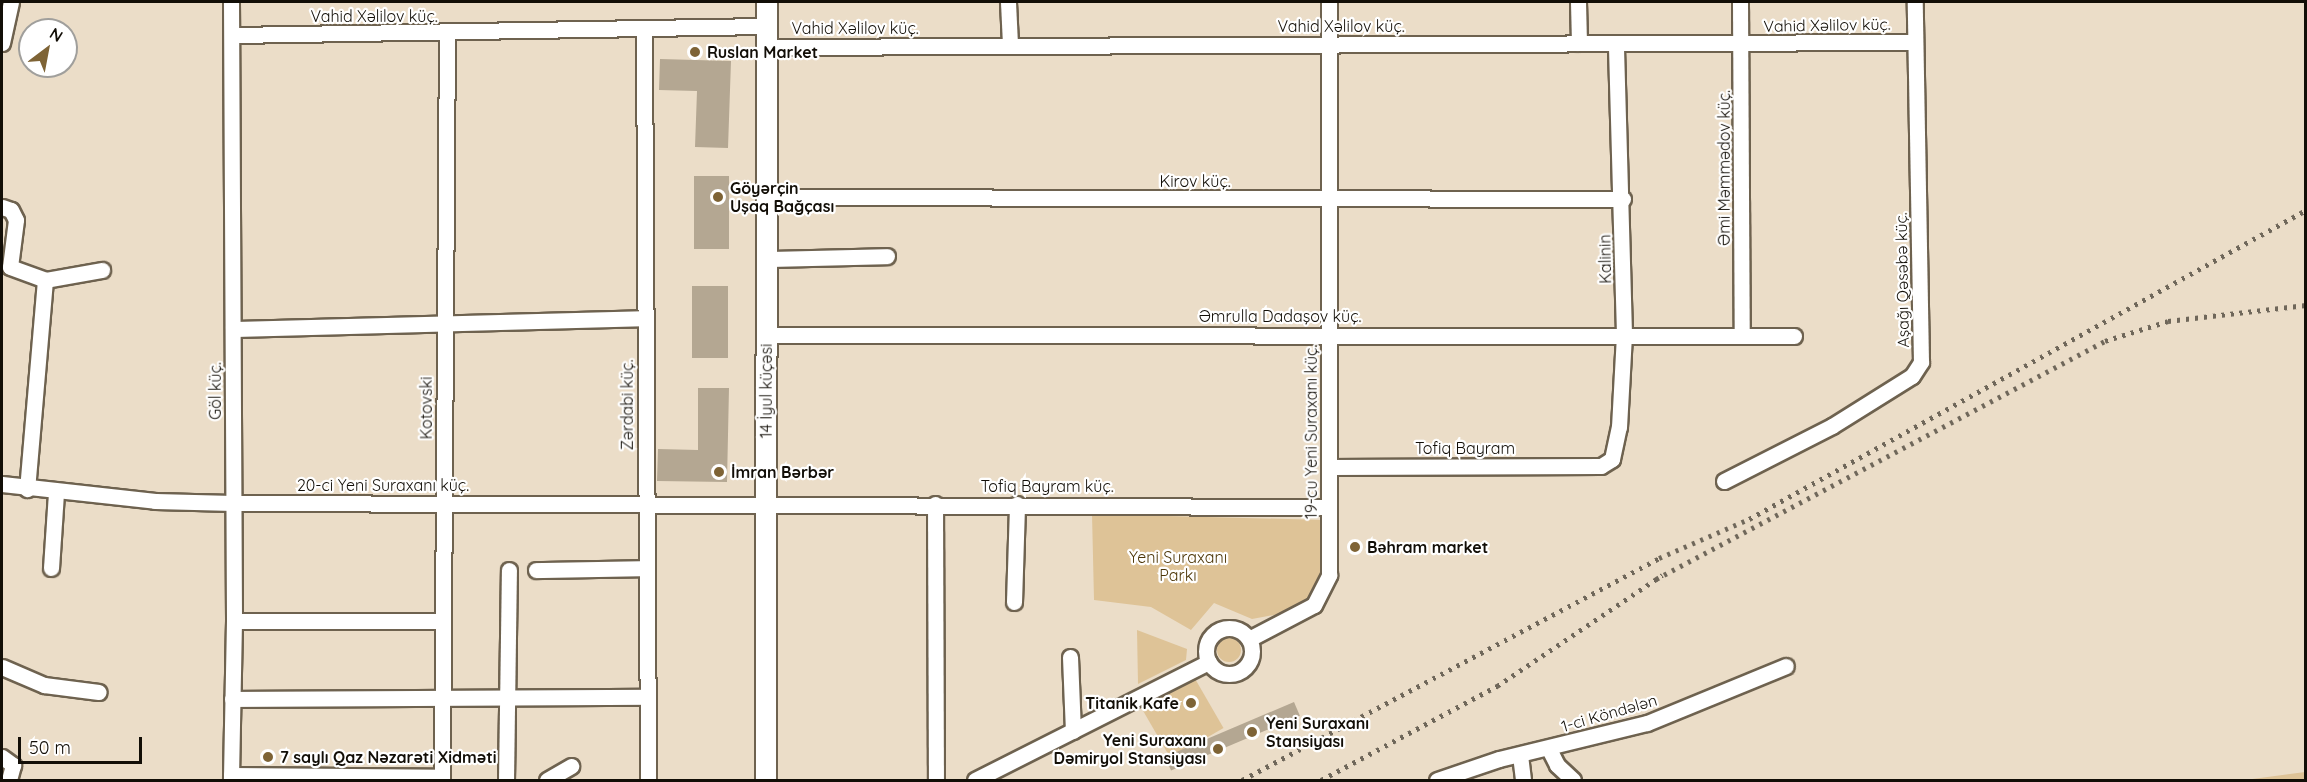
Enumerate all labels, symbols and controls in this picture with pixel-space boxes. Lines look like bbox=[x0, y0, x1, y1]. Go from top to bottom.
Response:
street label: Vahid Xəlilov küç. bbox=[310, 6, 438, 26]
street label: Vahid Xəlilov küç. bbox=[1763, 14, 1891, 36]
street label: Vahid Xəlilov küç. bbox=[1277, 16, 1405, 36]
north arrow bbox=[18, 18, 78, 78]
street label: Vahid Xəlilov küç. bbox=[791, 18, 919, 38]
text: N bbox=[46, 23, 67, 46]
place label: Ruslan Market bbox=[707, 42, 818, 62]
marker: Ruslan Market bbox=[688, 45, 702, 59]
street label: Əmi Məmmədov küç. bbox=[1714, 90, 1734, 246]
street label: Kirov küç. bbox=[1159, 171, 1231, 191]
place label: Göyərçin Uşaq Bağçası bbox=[730, 178, 834, 216]
marker: Göyərçin Uşaq Bağçası bbox=[711, 190, 725, 204]
street label: Aşağı Qəsəbə küç. bbox=[1891, 212, 1913, 348]
street label: Kalinin bbox=[1595, 234, 1615, 284]
street label: Əmrulla Dadaşov küç. bbox=[1199, 306, 1361, 326]
street label: 14 İyul küçəsi bbox=[756, 344, 776, 438]
street label: 19-cu Yeni Suraxanı küç. bbox=[1301, 345, 1321, 519]
street label: Zərdabi küç. bbox=[617, 360, 637, 450]
street label: Göl küç. bbox=[205, 362, 225, 420]
street label: Kotovski bbox=[416, 377, 436, 439]
street label: Tofiq Bayram bbox=[1415, 438, 1515, 458]
place label: İmran Bərbər bbox=[731, 462, 834, 482]
marker: İmran Bərbər bbox=[712, 465, 726, 479]
street label: 20-ci Yeni Suraxanı küç. bbox=[297, 475, 469, 495]
street label: Tofiq Bayram küç. bbox=[980, 476, 1114, 496]
place label: Bәhram market bbox=[1367, 537, 1488, 557]
marker: Bәhram market bbox=[1348, 540, 1362, 554]
park label: Yeni Suraxanı Parkı bbox=[1129, 547, 1227, 585]
street label: 1-ci Köndələn bbox=[1559, 690, 1659, 736]
place label: Titanik Kafe bbox=[1085, 693, 1179, 713]
marker: Titanik Kafe bbox=[1184, 696, 1198, 710]
place label: Yeni Suraxanı Stansiyası bbox=[1266, 713, 1369, 751]
marker: Yeni Suraxanı Stansiyası bbox=[1243, 723, 1261, 741]
scale bar bbox=[21, 725, 146, 763]
place label: Yeni Suraxanı Dəmiryol Stansiyası bbox=[1053, 730, 1206, 768]
text: 50 m bbox=[29, 736, 71, 759]
marker: Yeni Suraxanı Dəmiryol Stansiyası bbox=[1211, 742, 1225, 756]
place label: 7 saylı Qaz Nəzarəti Xidməti bbox=[280, 747, 496, 767]
marker: 7 saylı Qaz Nəzarəti Xidməti bbox=[261, 750, 275, 764]

